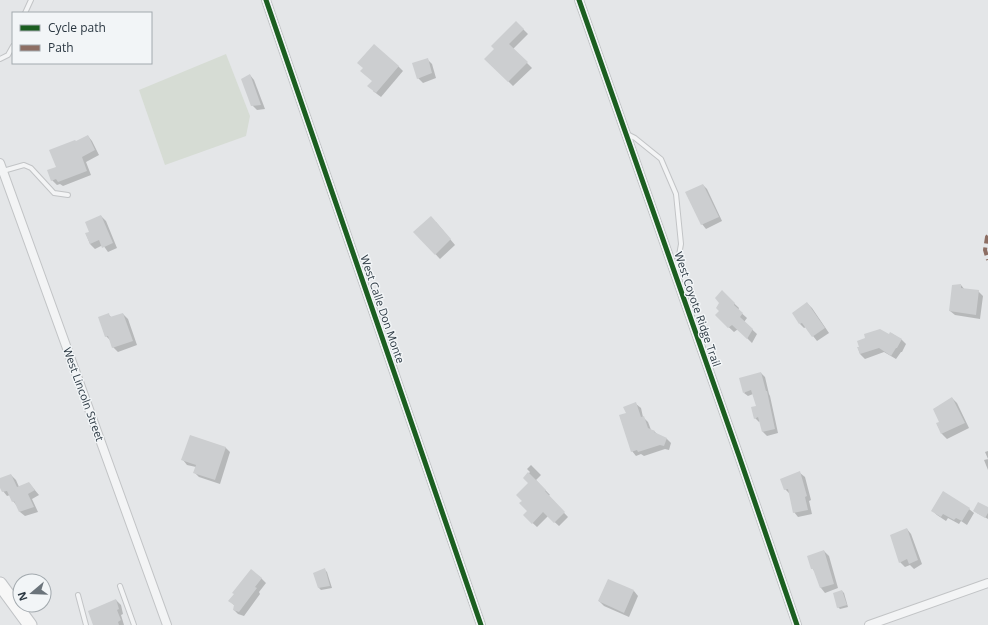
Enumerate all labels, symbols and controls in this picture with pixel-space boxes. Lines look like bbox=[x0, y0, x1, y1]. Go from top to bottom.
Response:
legend bbox=[12, 12, 152, 64]
text: Cycle path bbox=[48, 19, 106, 36]
text: Path bbox=[48, 39, 74, 56]
street label: West Coyote Ridge Trail bbox=[671, 250, 725, 368]
street label: West Calle Don Monte bbox=[357, 253, 409, 365]
street label: West Lincoln Street bbox=[60, 345, 108, 443]
north arrow bbox=[12, 573, 52, 613]
text: N bbox=[14, 590, 31, 603]

